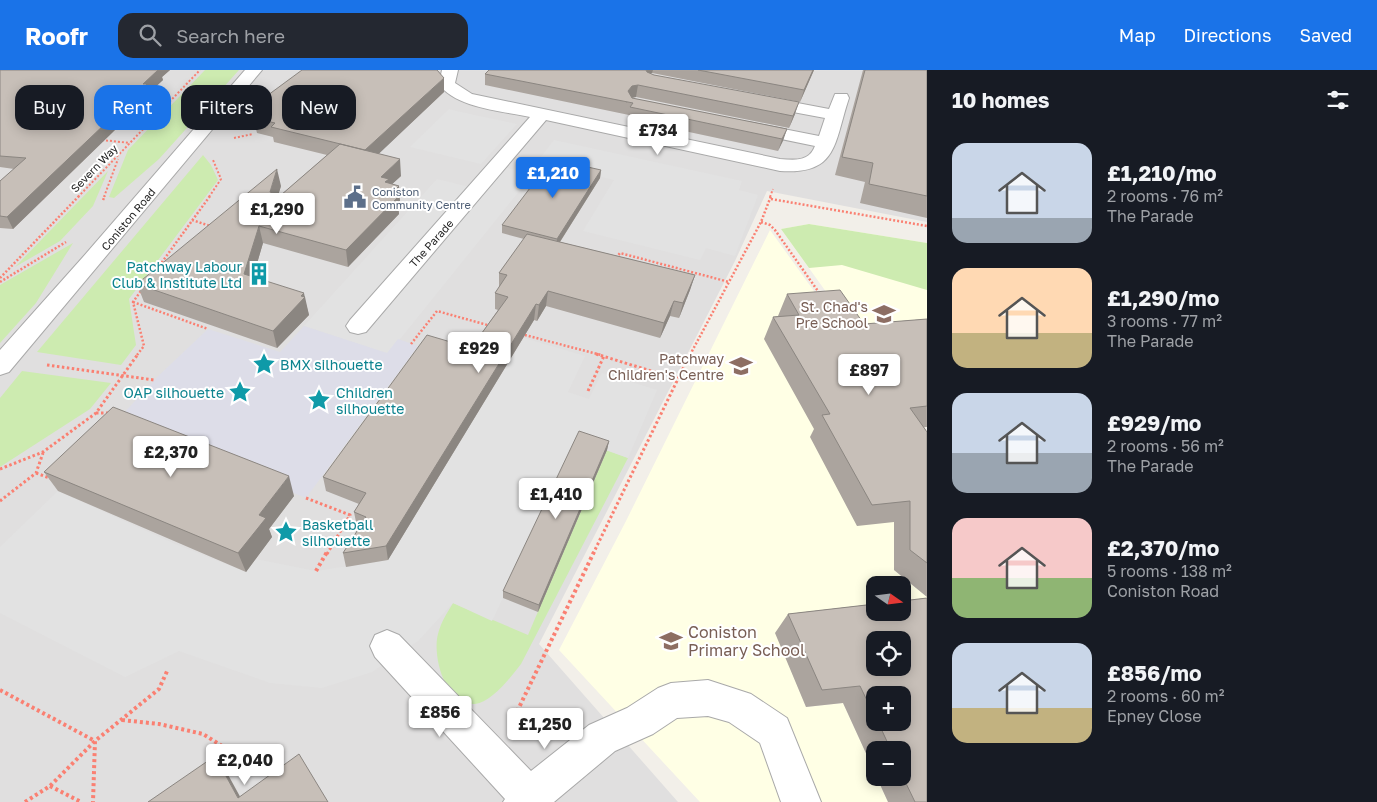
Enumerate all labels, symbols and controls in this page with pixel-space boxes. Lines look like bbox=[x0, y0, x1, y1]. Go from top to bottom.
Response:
search box bbox=[118, 13, 468, 58]
text: Roofr bbox=[25, 21, 88, 50]
icon: search bbox=[136, 21, 164, 49]
text: Search here bbox=[176, 24, 285, 47]
text: Map bbox=[1119, 24, 1155, 46]
text: Directions bbox=[1183, 24, 1271, 46]
text: Saved bbox=[1299, 24, 1352, 46]
chip: Buy bbox=[15, 85, 84, 130]
chip: Rent bbox=[94, 85, 171, 130]
chip: Filters bbox=[181, 85, 272, 130]
chip: New bbox=[282, 85, 356, 130]
icon: filters bbox=[1324, 86, 1352, 114]
text: 10 homes bbox=[952, 87, 1050, 113]
pin: £734 bbox=[628, 114, 688, 156]
text: £734 bbox=[638, 120, 678, 140]
street label: Severn Way bbox=[68, 141, 120, 195]
pin: £1,210 bbox=[512, 156, 594, 199]
text: £1,210/mo bbox=[1107, 160, 1217, 186]
text: £1,210 bbox=[527, 163, 579, 183]
icon: home bbox=[992, 163, 1052, 223]
public building icon: Coniston Community Centre bbox=[342, 184, 368, 210]
street label: Coniston Road bbox=[98, 185, 158, 253]
place label: Coniston Community Centre bbox=[372, 185, 471, 211]
text: 2 rooms · 76 m² bbox=[1107, 186, 1223, 206]
pin: £1,290 bbox=[236, 192, 318, 235]
text: £1,290 bbox=[250, 199, 304, 219]
text: The Parade bbox=[1107, 206, 1194, 226]
street label: The Parade bbox=[406, 217, 456, 269]
place label: Patchway Labour Club & Institute Ltd bbox=[112, 258, 243, 291]
building icon: Patchway Labour Club & Institute Ltd bbox=[246, 261, 272, 287]
text: £1,290/mo bbox=[1107, 285, 1219, 311]
icon: home bbox=[992, 288, 1052, 348]
place label: St. Chad's Pre School bbox=[795, 298, 868, 331]
school or university icon: St. Chad's Pre School bbox=[871, 301, 897, 327]
text: 3 rooms · 77 m² bbox=[1107, 311, 1222, 331]
text: The Parade bbox=[1107, 331, 1194, 351]
pin: £929 bbox=[449, 332, 509, 374]
text: £929 bbox=[459, 338, 499, 358]
place label: Patchway Children's Centre bbox=[608, 350, 724, 383]
place icon: BMX silhouette bbox=[251, 351, 277, 377]
school or university icon: Patchway Children's Centre bbox=[728, 353, 754, 379]
pin: £897 bbox=[839, 354, 899, 396]
place label: BMX silhouette bbox=[280, 356, 383, 373]
text: £897 bbox=[849, 360, 889, 380]
place icon: OAP silhouette bbox=[227, 379, 253, 405]
place label: OAP silhouette bbox=[123, 384, 224, 401]
place label: Children silhouette bbox=[336, 384, 404, 417]
place icon: Children silhouette bbox=[306, 387, 332, 413]
text: £929/mo bbox=[1107, 410, 1201, 436]
icon: home bbox=[992, 413, 1052, 473]
pin: £2,370 bbox=[130, 436, 212, 478]
text: 2 rooms · 56 m² bbox=[1107, 436, 1224, 456]
text: £2,370 bbox=[144, 442, 198, 462]
text: The Parade bbox=[1107, 456, 1194, 476]
pin: £1,410 bbox=[515, 478, 597, 520]
text: £1,410 bbox=[530, 484, 582, 504]
place label: Basketball silhouette bbox=[302, 516, 374, 549]
place icon: Basketball silhouette bbox=[273, 519, 299, 545]
text: £2,370/mo bbox=[1107, 535, 1219, 561]
icon: home bbox=[992, 538, 1052, 598]
text: 5 rooms · 138 m² bbox=[1107, 561, 1232, 581]
north arrow bbox=[866, 576, 911, 621]
map controls bbox=[866, 576, 911, 786]
text: Coniston Road bbox=[1107, 581, 1219, 601]
place label: Coniston Primary School bbox=[688, 622, 805, 660]
school or university icon: Coniston Primary School bbox=[658, 628, 684, 654]
button: locate bbox=[866, 631, 911, 676]
text: £856/mo bbox=[1107, 660, 1202, 686]
icon: home bbox=[992, 663, 1052, 723]
button: + bbox=[866, 686, 911, 731]
text: 2 rooms · 60 m² bbox=[1107, 686, 1225, 706]
pin: £856 bbox=[410, 696, 470, 738]
text: £856 bbox=[420, 702, 460, 722]
text: Epney Close bbox=[1107, 706, 1202, 726]
pin: £1,250 bbox=[504, 708, 586, 750]
text: £1,250 bbox=[518, 714, 572, 734]
button: − bbox=[866, 741, 911, 786]
pin: £2,040 bbox=[204, 744, 286, 786]
text: £2,040 bbox=[217, 750, 273, 770]

